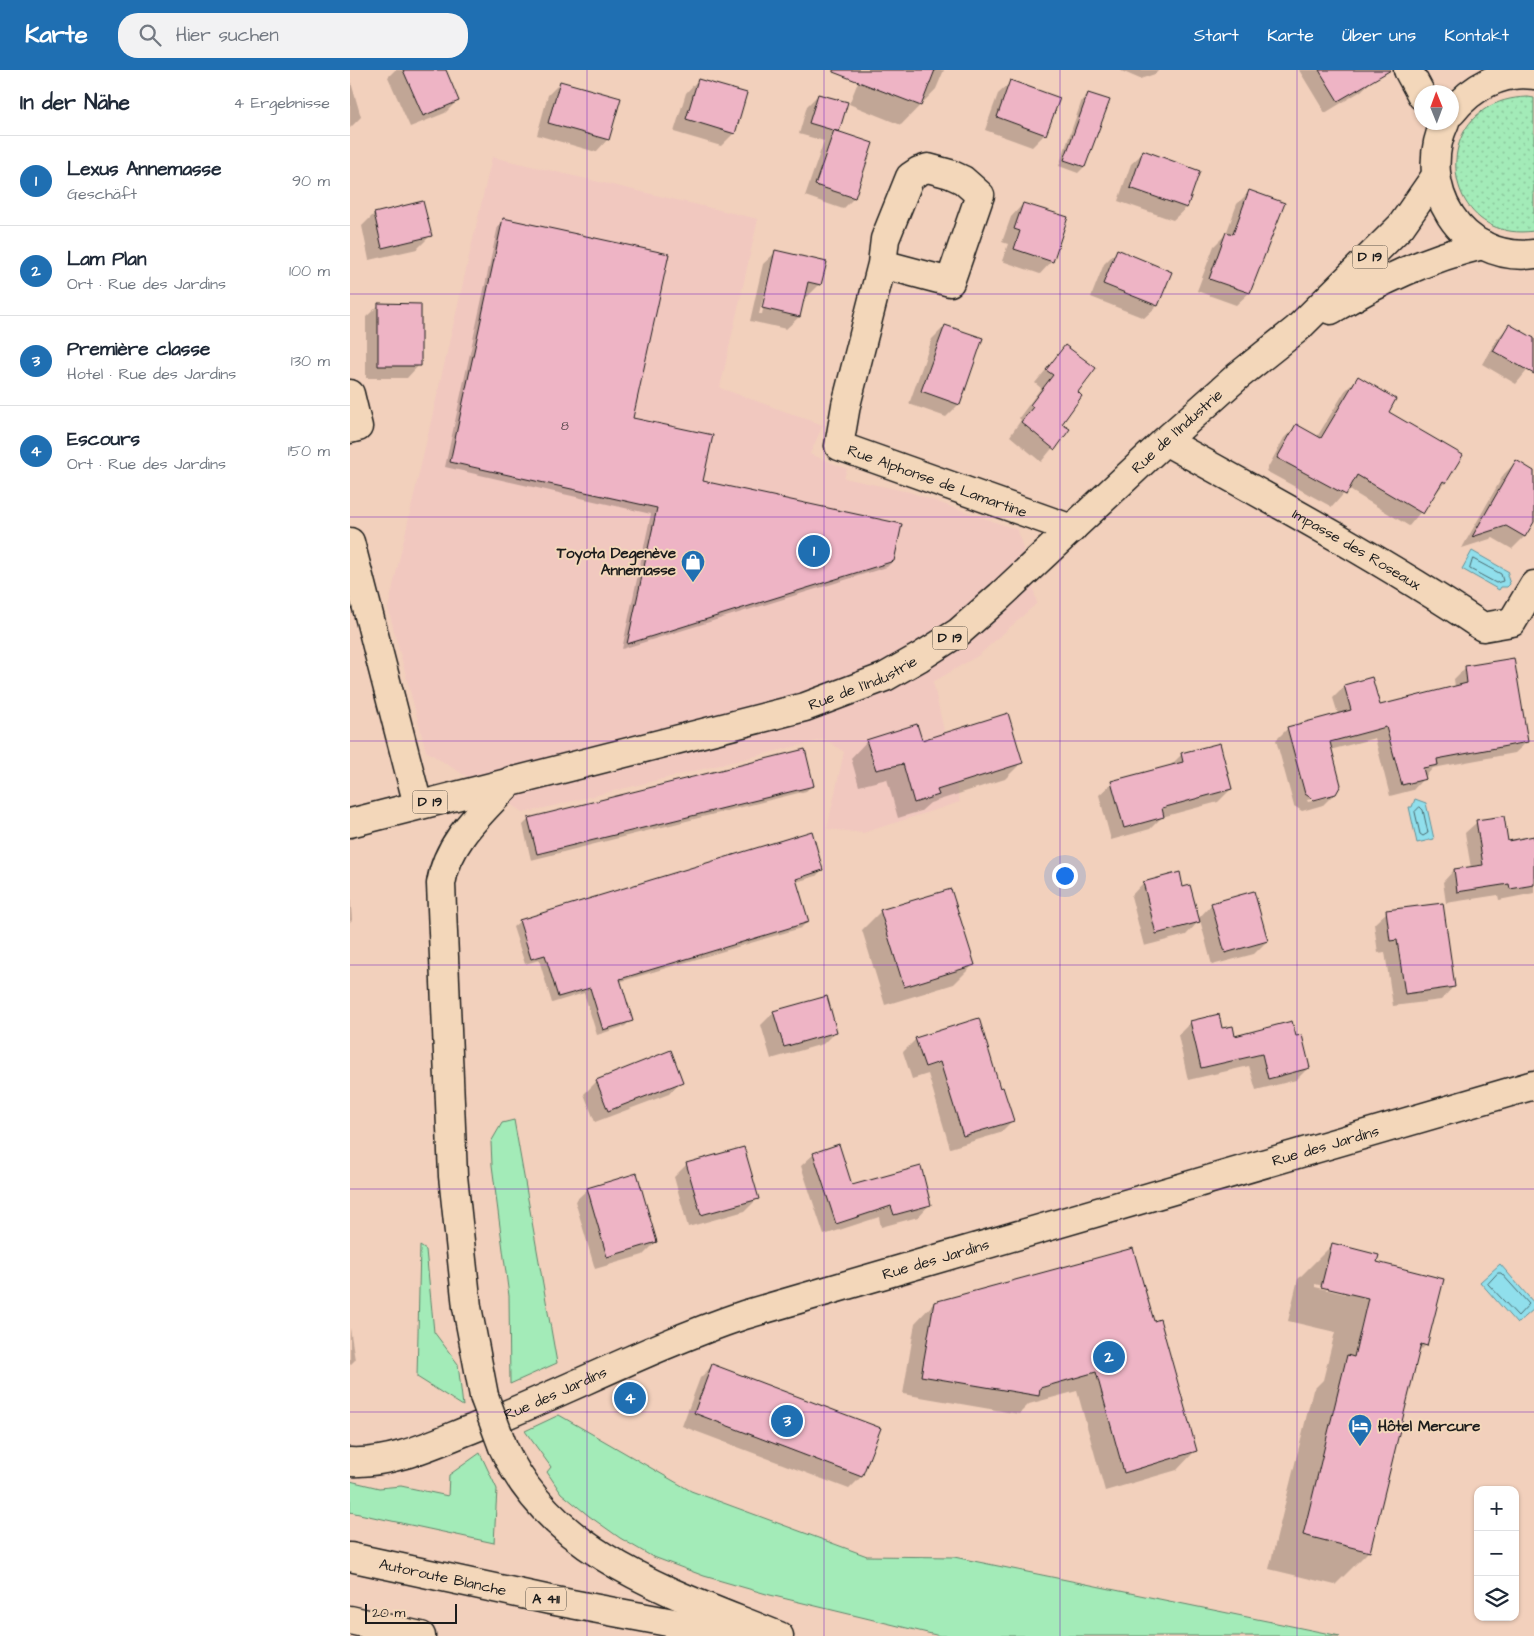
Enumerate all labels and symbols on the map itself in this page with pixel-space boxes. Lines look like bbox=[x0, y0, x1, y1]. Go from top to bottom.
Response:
north arrow bbox=[1414, 85, 1459, 130]
road number: D 19 bbox=[1352, 246, 1388, 268]
street label: Rue de l'Industrie bbox=[1127, 384, 1227, 478]
house number: 8 bbox=[561, 418, 569, 435]
street label: Rue Alphonse de Lamartine bbox=[845, 439, 1030, 523]
street label: Impasse des Roseaux bbox=[1289, 503, 1426, 596]
pin: 1 bbox=[798, 532, 830, 570]
place label: Toyota Degenève Annemasse bbox=[556, 543, 676, 581]
shop icon: Toyota Degenève Annemasse bbox=[680, 549, 706, 583]
road number: D 19 bbox=[932, 626, 968, 650]
street label: Rue de l'Industrie bbox=[805, 650, 921, 715]
road number: D 19 bbox=[412, 790, 448, 814]
your location bbox=[1052, 863, 1078, 889]
street label: Rue des Jardins bbox=[1269, 1120, 1382, 1171]
street label: Rue des Jardins bbox=[880, 1234, 992, 1285]
pin: 2 bbox=[1093, 1338, 1125, 1376]
street label: Rue des Jardins bbox=[500, 1361, 611, 1425]
pin: 4 bbox=[614, 1379, 646, 1417]
pin: 3 bbox=[771, 1402, 803, 1440]
hotel icon: Hôtel Mercure bbox=[1347, 1413, 1373, 1447]
place label: Hôtel Mercure bbox=[1378, 1416, 1480, 1437]
street label: Autoroute Blanche bbox=[377, 1553, 508, 1601]
road number: A 411 bbox=[526, 1588, 566, 1610]
scale bar bbox=[365, 1601, 458, 1624]

